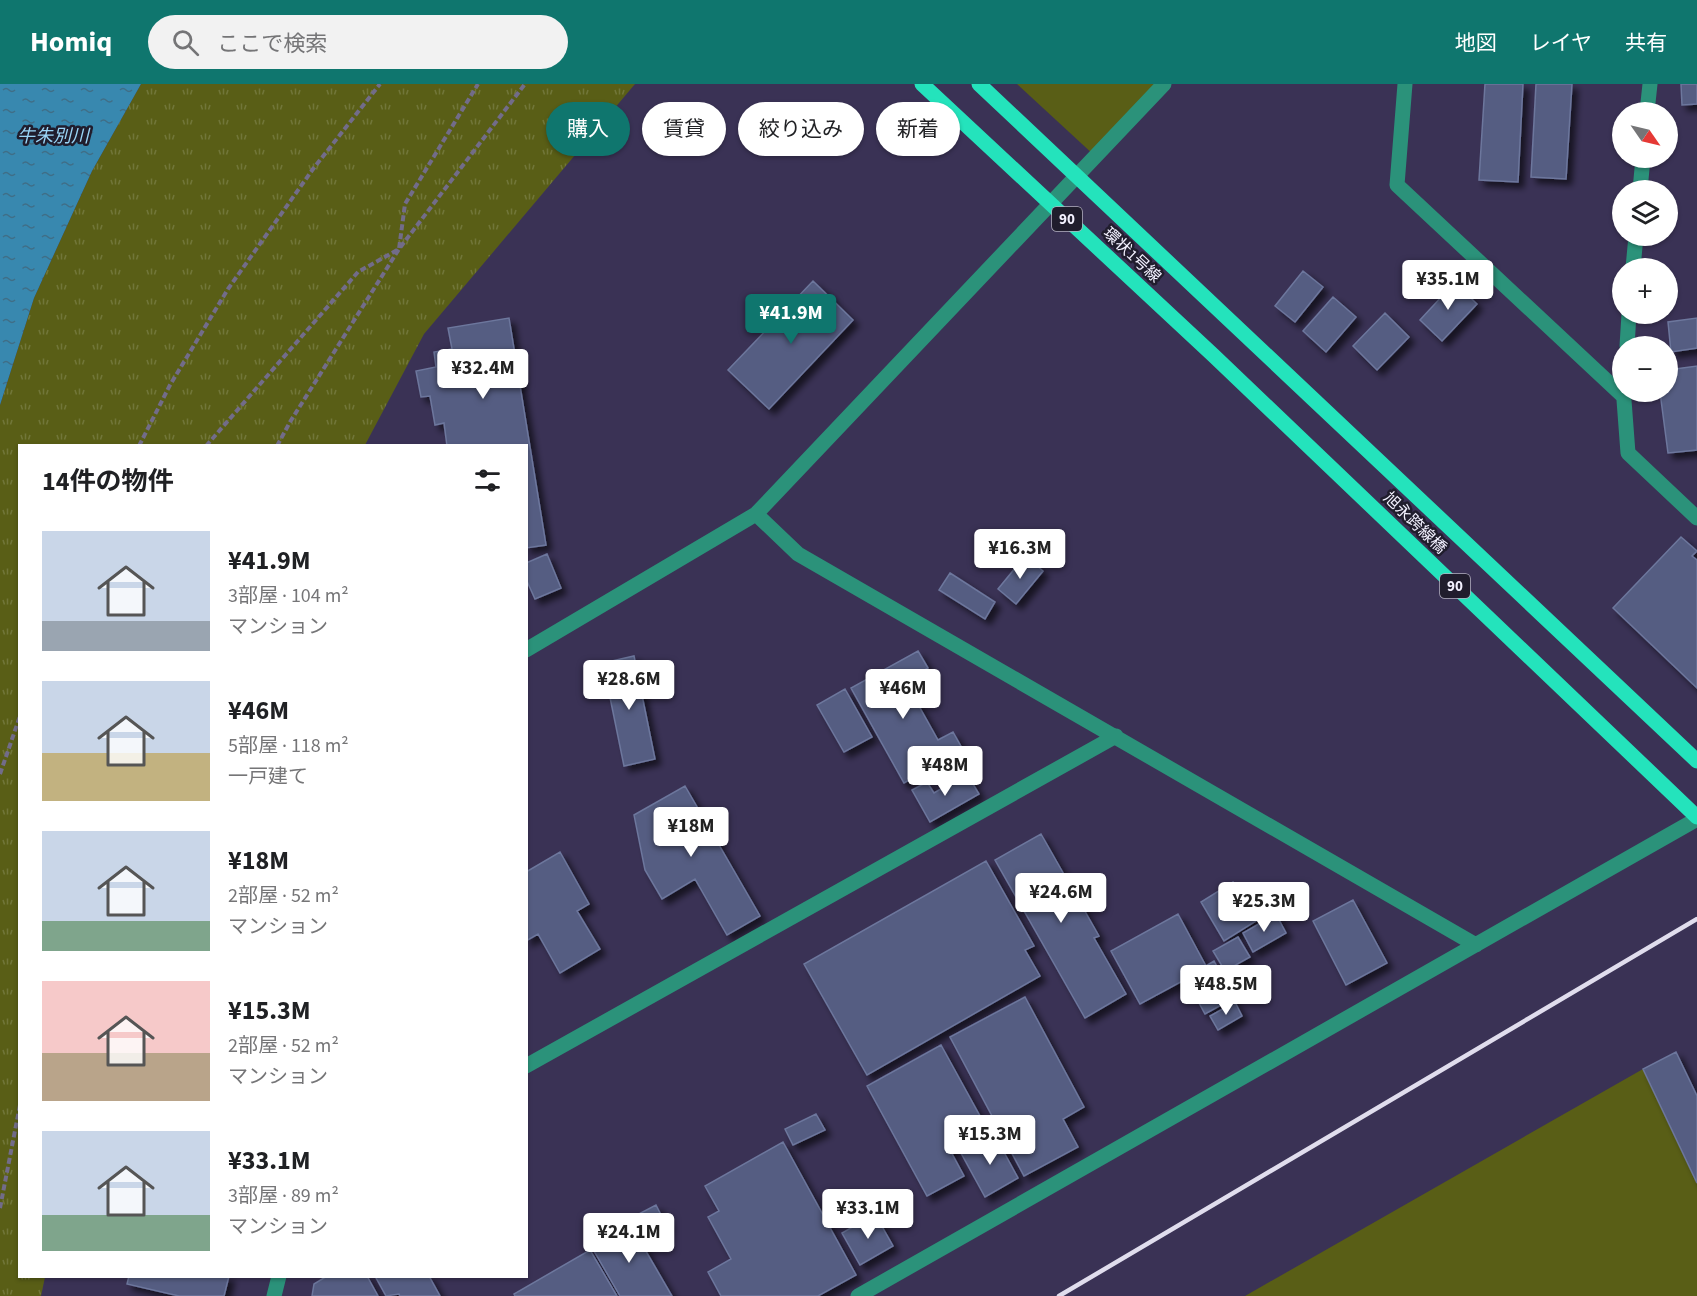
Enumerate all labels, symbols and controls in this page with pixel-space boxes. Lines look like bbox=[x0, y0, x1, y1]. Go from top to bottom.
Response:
search box bbox=[148, 15, 568, 69]
text: Homiq bbox=[30, 22, 112, 62]
icon: search bbox=[169, 26, 202, 59]
text: ここで検索 bbox=[217, 28, 327, 60]
text: 地図 bbox=[1455, 28, 1497, 58]
text: レイヤ bbox=[1530, 28, 1592, 58]
text: 共有 bbox=[1625, 28, 1667, 58]
chip: 購入 bbox=[546, 102, 630, 156]
chip: 賃貸 bbox=[642, 102, 726, 156]
chip: 絞り込み bbox=[738, 102, 864, 156]
chip: 新着 bbox=[876, 102, 960, 156]
north arrow bbox=[1612, 102, 1678, 168]
map controls bbox=[1612, 102, 1678, 402]
water label: 牛朱別川 bbox=[17, 124, 91, 149]
button: layers bbox=[1612, 180, 1678, 246]
road number: 90 bbox=[1052, 207, 1082, 231]
street label: 環状1号線 bbox=[1098, 222, 1166, 288]
button: + bbox=[1612, 258, 1678, 324]
pin: ¥35.1M bbox=[1399, 260, 1497, 311]
text: ¥35.1M bbox=[1416, 265, 1480, 293]
pin: ¥41.9M bbox=[742, 294, 840, 345]
text: ¥41.9M bbox=[759, 299, 823, 327]
button: − bbox=[1612, 336, 1678, 402]
pin: ¥32.4M bbox=[434, 349, 532, 400]
text: ¥32.4M bbox=[451, 354, 515, 382]
text: 14件の物件 bbox=[42, 463, 173, 500]
icon: filters bbox=[471, 464, 504, 497]
street label: 旭永跨線橋 bbox=[1379, 487, 1451, 559]
pin: ¥16.3M bbox=[971, 529, 1069, 580]
text: ¥16.3M bbox=[988, 534, 1052, 562]
text: ¥41.9M bbox=[228, 542, 311, 579]
icon: home bbox=[90, 555, 162, 627]
road number: 90 bbox=[1440, 574, 1470, 598]
text: 3部屋 · 104 m² bbox=[228, 582, 349, 610]
text: マンション bbox=[228, 613, 328, 641]
pin: ¥28.6M bbox=[580, 660, 678, 711]
text: ¥28.6M bbox=[597, 665, 661, 693]
pin: ¥46M bbox=[867, 669, 939, 720]
text: ¥46M bbox=[880, 674, 926, 702]
text: ¥46M bbox=[228, 692, 289, 729]
icon: home bbox=[90, 705, 162, 777]
text: 5部屋 · 118 m² bbox=[228, 732, 349, 760]
pin: ¥48M bbox=[909, 746, 981, 797]
text: ¥48M bbox=[922, 751, 968, 779]
text: 一戸建て bbox=[228, 763, 308, 791]
pin: ¥18M bbox=[655, 807, 727, 858]
text: ¥18M bbox=[668, 812, 714, 840]
text: ¥18M bbox=[228, 842, 289, 879]
icon: home bbox=[90, 855, 162, 927]
pin: ¥24.6M bbox=[1012, 873, 1110, 924]
text: ¥24.6M bbox=[1029, 878, 1093, 906]
text: 2部屋 · 52 m² bbox=[228, 882, 339, 910]
pin: ¥25.3M bbox=[1215, 882, 1313, 933]
text: ¥25.3M bbox=[1232, 887, 1296, 915]
text: マンション bbox=[228, 913, 328, 941]
pin: ¥48.5M bbox=[1177, 965, 1275, 1016]
text: ¥48.5M bbox=[1194, 970, 1258, 998]
text: ¥15.3M bbox=[228, 992, 311, 1029]
icon: home bbox=[90, 1005, 162, 1077]
text: 2部屋 · 52 m² bbox=[228, 1032, 339, 1060]
text: マンション bbox=[228, 1063, 328, 1091]
pin: ¥15.3M bbox=[941, 1115, 1039, 1166]
text: ¥15.3M bbox=[958, 1120, 1022, 1148]
text: ¥33.1M bbox=[228, 1142, 311, 1179]
icon: home bbox=[90, 1155, 162, 1227]
text: 3部屋 · 89 m² bbox=[228, 1182, 339, 1210]
pin: ¥33.1M bbox=[819, 1189, 917, 1240]
text: ¥33.1M bbox=[836, 1194, 900, 1222]
text: マンション bbox=[228, 1213, 328, 1241]
pin: ¥24.1M bbox=[580, 1213, 678, 1264]
text: ¥24.1M bbox=[597, 1218, 661, 1246]

